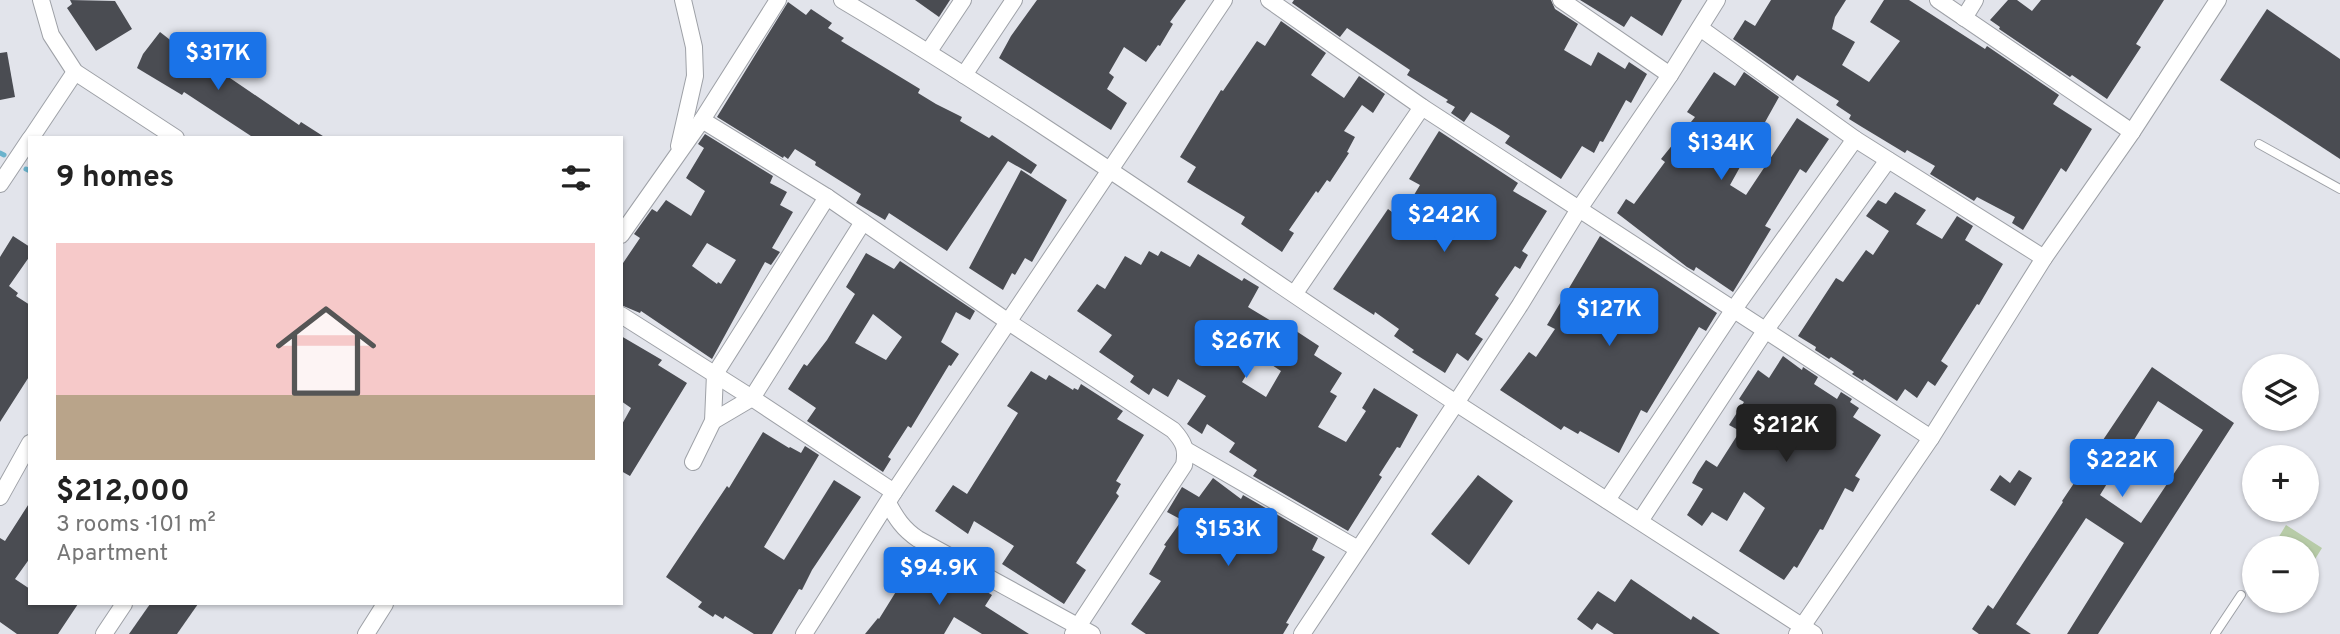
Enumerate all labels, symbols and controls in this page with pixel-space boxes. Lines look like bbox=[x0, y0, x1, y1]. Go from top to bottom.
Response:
pin: $317K bbox=[169, 32, 267, 92]
text: $317K bbox=[185, 40, 251, 69]
pin: $134K bbox=[1672, 122, 1770, 182]
text: $134K bbox=[1687, 130, 1755, 159]
icon: filters bbox=[557, 159, 595, 197]
text: 9 homes bbox=[56, 160, 174, 197]
pin: $242K bbox=[1395, 194, 1493, 254]
text: $242K bbox=[1407, 202, 1481, 231]
icon: home bbox=[263, 288, 389, 414]
pin: $127K bbox=[1560, 288, 1658, 348]
text: $127K bbox=[1576, 296, 1642, 325]
pin: $267K bbox=[1197, 320, 1295, 380]
text: $267K bbox=[1211, 328, 1281, 357]
map controls bbox=[2242, 354, 2319, 613]
button: layers bbox=[2242, 354, 2319, 431]
pin: $212K bbox=[1737, 405, 1835, 464]
text: $212K bbox=[1752, 412, 1820, 441]
pin: $222K bbox=[2073, 440, 2171, 499]
button: + bbox=[2242, 445, 2319, 522]
text: $222K bbox=[2086, 447, 2158, 476]
text: $212,000 bbox=[56, 474, 190, 511]
pin: $153K bbox=[1179, 508, 1277, 568]
text: 3 rooms · 101 m² bbox=[56, 511, 216, 540]
text: $153K bbox=[1194, 516, 1262, 545]
button: − bbox=[2242, 536, 2319, 613]
text: Apartment bbox=[56, 540, 168, 569]
pin: $94.9K bbox=[882, 548, 996, 607]
text: $94.9K bbox=[900, 555, 978, 584]

